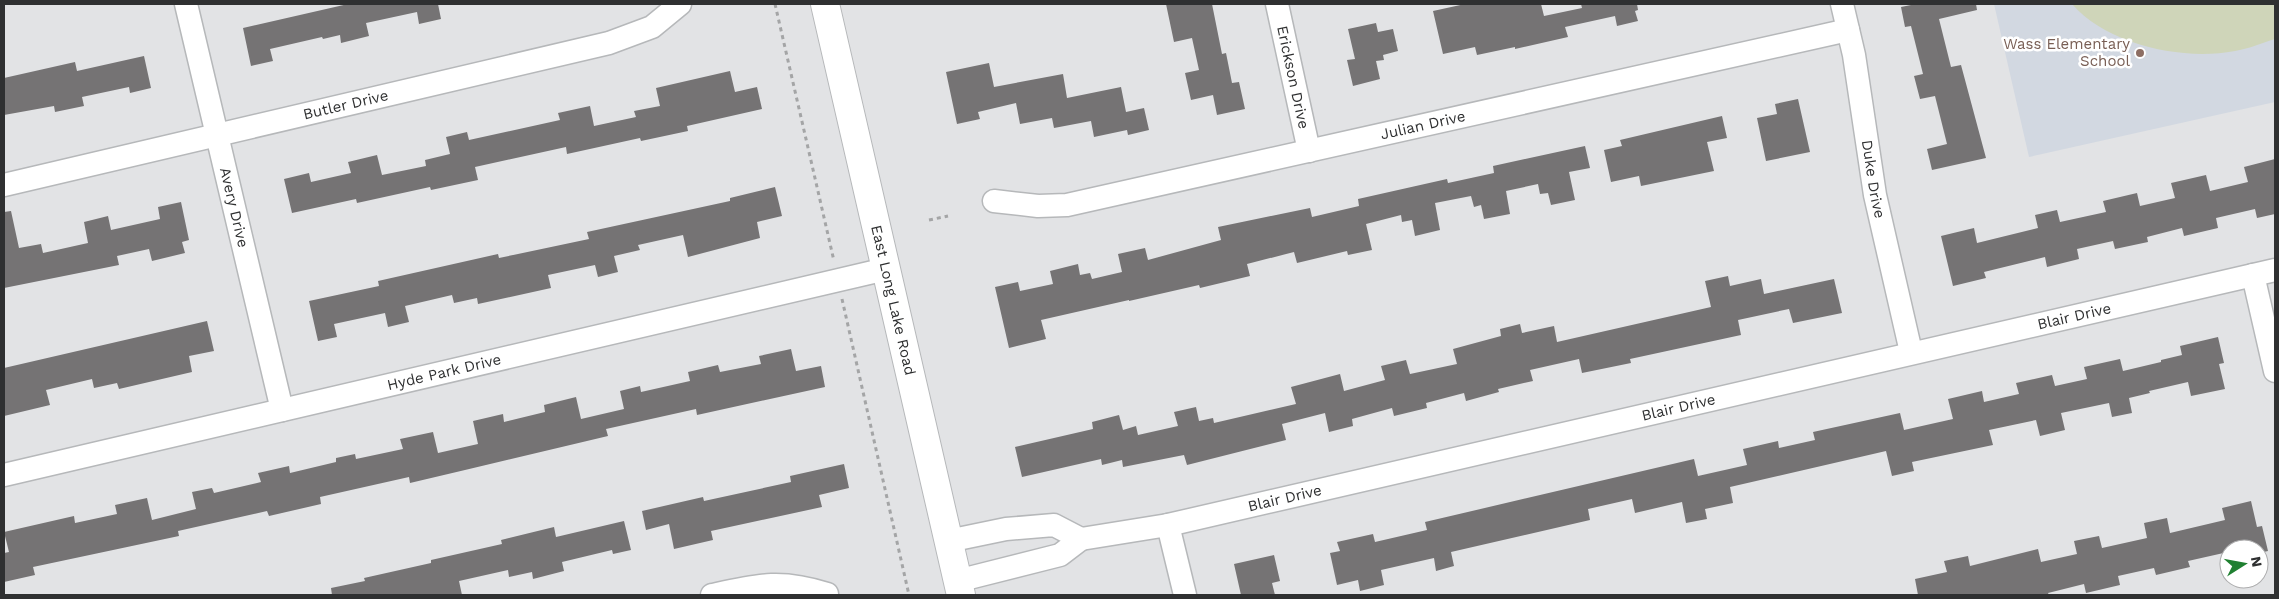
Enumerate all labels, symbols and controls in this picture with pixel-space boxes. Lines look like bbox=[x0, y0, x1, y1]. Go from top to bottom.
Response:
street label: Erickson Drive bbox=[1273, 24, 1313, 131]
place label: Wass Elementary School bbox=[2003, 35, 2130, 70]
marker: Wass Elementary School bbox=[2134, 47, 2146, 59]
street label: Butler Drive bbox=[301, 86, 390, 123]
street label: Julian Drive bbox=[1379, 107, 1467, 143]
street label: Duke Drive bbox=[1858, 139, 1889, 220]
street label: Avery Drive bbox=[216, 165, 252, 249]
street label: East Long Lake Road bbox=[867, 223, 919, 377]
street label: Blair Drive bbox=[2036, 299, 2113, 333]
street label: Hyde Park Drive bbox=[385, 350, 503, 394]
street label: Blair Drive bbox=[1640, 390, 1717, 425]
street label: Blair Drive bbox=[1246, 481, 1323, 515]
north arrow bbox=[2219, 539, 2269, 589]
text: N bbox=[2248, 555, 2266, 568]

